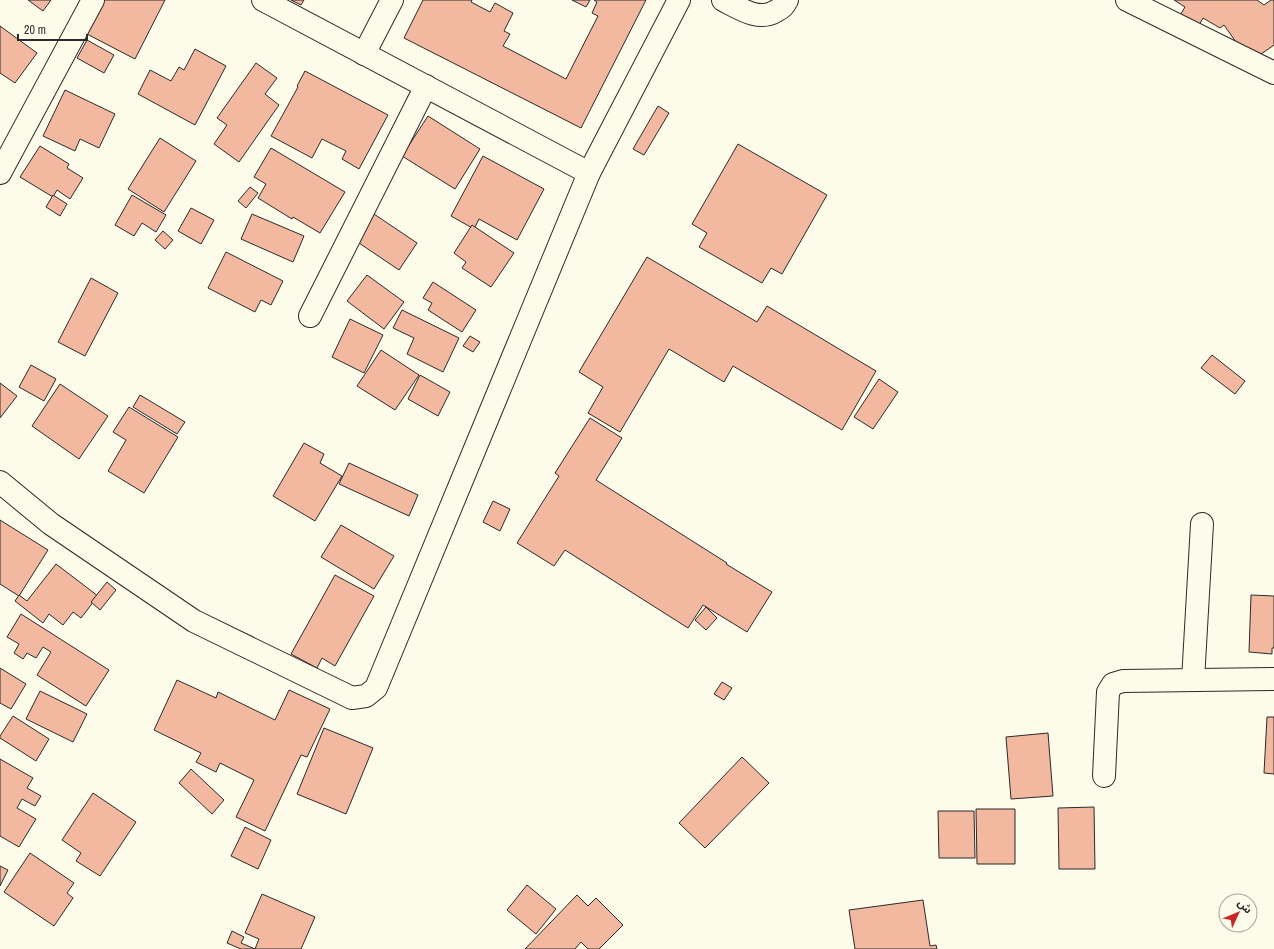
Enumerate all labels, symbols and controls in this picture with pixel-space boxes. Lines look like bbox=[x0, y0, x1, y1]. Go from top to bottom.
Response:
scale bar bbox=[18, 16, 87, 42]
text: 20 m bbox=[24, 22, 46, 38]
north arrow bbox=[1218, 893, 1258, 933]
text: ش bbox=[1235, 896, 1255, 916]

